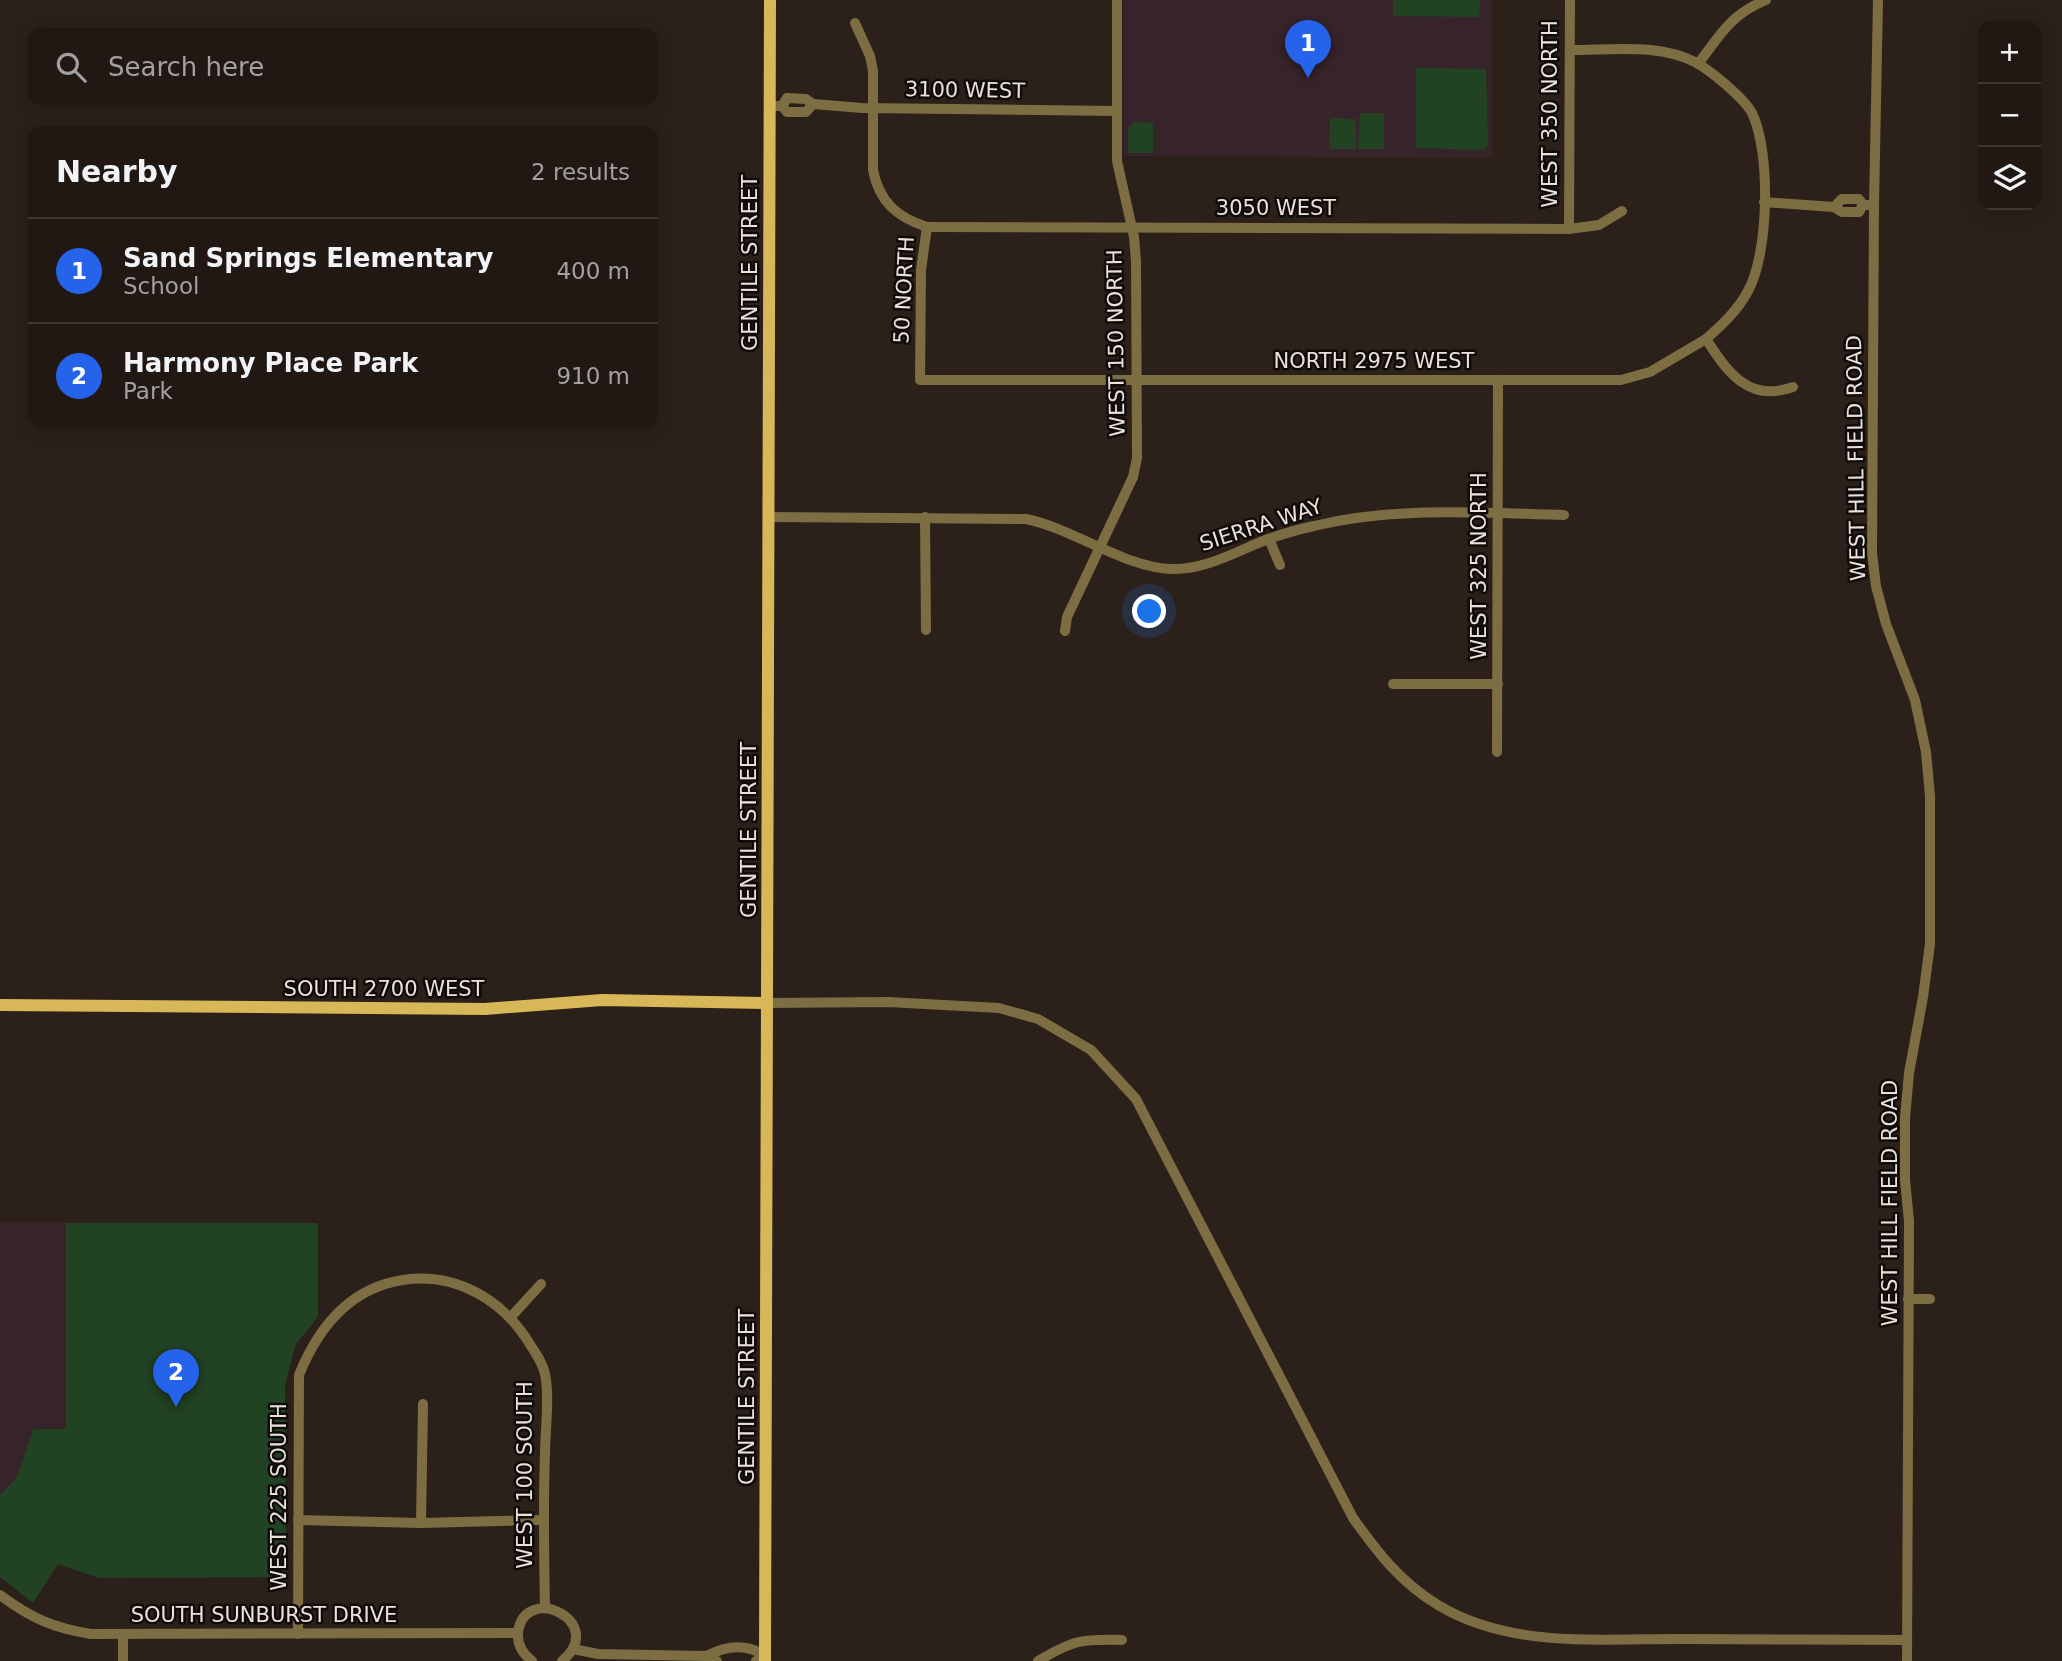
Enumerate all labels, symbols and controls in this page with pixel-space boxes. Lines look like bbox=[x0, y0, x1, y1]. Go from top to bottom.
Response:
pin: 1 bbox=[1285, 20, 1331, 78]
street label: WEST 350 NORTH bbox=[1538, 20, 1562, 208]
map controls bbox=[1978, 21, 2041, 210]
button: + bbox=[1978, 21, 2041, 84]
search box bbox=[28, 28, 658, 105]
icon: search bbox=[52, 48, 90, 86]
text: Search here bbox=[108, 52, 264, 82]
street label: 3100 WEST bbox=[905, 77, 1026, 103]
button: − bbox=[1978, 84, 2041, 147]
button: layers bbox=[1978, 147, 2041, 210]
text: Nearby bbox=[56, 154, 178, 189]
text: 2 results bbox=[531, 159, 630, 185]
street label: GENTILE STREET bbox=[738, 175, 762, 351]
street label: 3050 WEST bbox=[1216, 196, 1336, 220]
street label: 50 NORTH bbox=[889, 236, 919, 344]
text: Sand Springs Elementary bbox=[123, 243, 493, 273]
street label: WEST 150 NORTH bbox=[1102, 249, 1130, 437]
text: 1 bbox=[71, 258, 87, 284]
text: 400 m bbox=[556, 258, 630, 284]
text: School bbox=[123, 273, 199, 299]
street label: WEST HILL FIELD ROAD bbox=[1842, 335, 1870, 581]
text: Harmony Place Park bbox=[123, 348, 418, 378]
street label: NORTH 2975 WEST bbox=[1274, 349, 1475, 373]
text: 2 bbox=[71, 363, 87, 389]
text: 910 m bbox=[556, 363, 630, 389]
text: Park bbox=[123, 378, 173, 404]
street label: WEST 325 NORTH bbox=[1467, 472, 1491, 660]
street label: SIERRA WAY bbox=[1197, 494, 1325, 556]
your location bbox=[1132, 594, 1166, 628]
street label: GENTILE STREET bbox=[737, 742, 761, 918]
street label: SOUTH 2700 WEST bbox=[284, 977, 485, 1001]
street label: WEST HILL FIELD ROAD bbox=[1878, 1080, 1902, 1326]
street label: GENTILE STREET bbox=[735, 1309, 759, 1485]
pin: 2 bbox=[153, 1349, 199, 1407]
street label: WEST 100 SOUTH bbox=[513, 1381, 537, 1569]
street label: WEST 225 SOUTH bbox=[267, 1403, 291, 1591]
street label: SOUTH SUNBURST DRIVE bbox=[131, 1603, 397, 1627]

